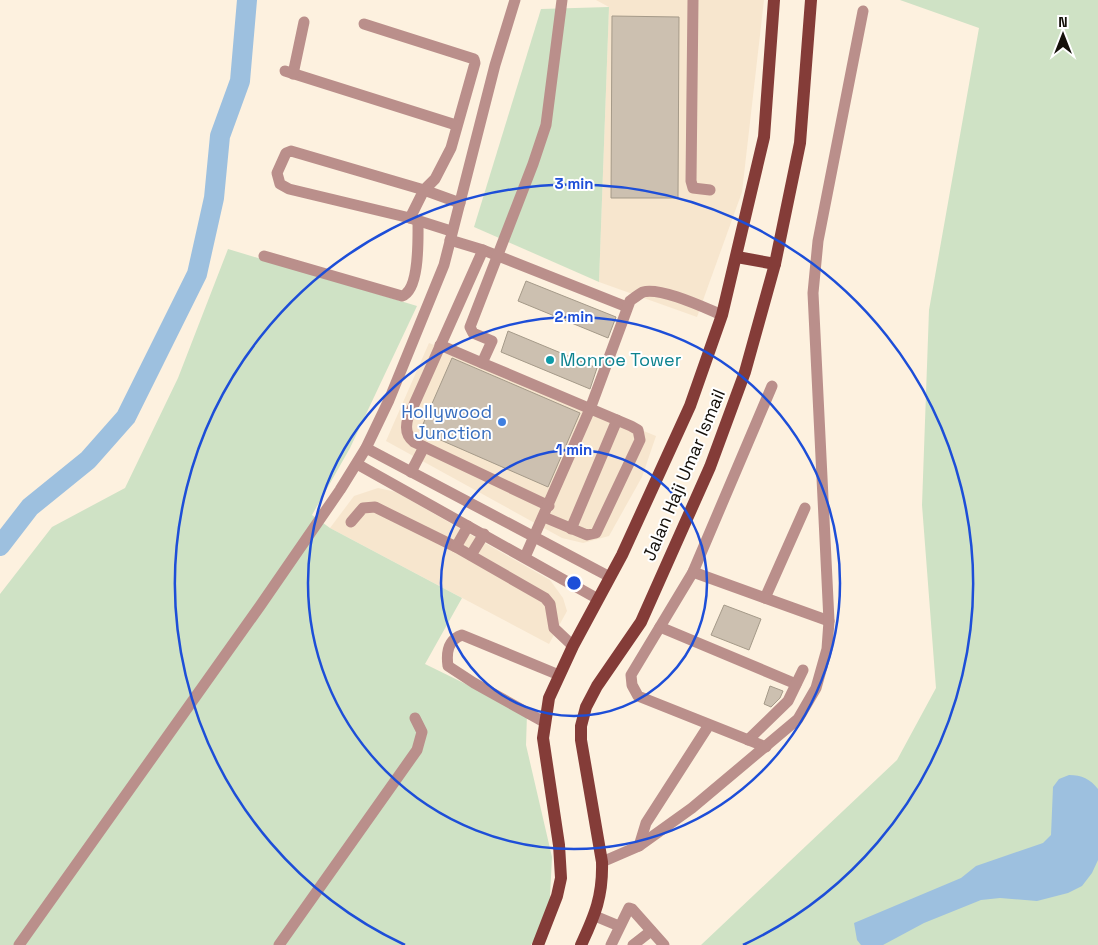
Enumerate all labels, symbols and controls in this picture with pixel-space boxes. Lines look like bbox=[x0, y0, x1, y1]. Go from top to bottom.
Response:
north arrow bbox=[1038, 10, 1088, 60]
text: N bbox=[1058, 13, 1068, 31]
text: 3 min bbox=[555, 174, 593, 193]
text: 2 min bbox=[555, 307, 593, 326]
place label: Monroe Tower bbox=[560, 348, 682, 371]
marker: Monroe Tower bbox=[544, 354, 556, 366]
street label: Jalan Haji Umar Ismail bbox=[637, 385, 730, 564]
place label: Hollywood Junction bbox=[401, 400, 492, 444]
marker: Hollywood Junction bbox=[496, 416, 508, 428]
text: 1 min bbox=[556, 440, 592, 459]
centre of rings bbox=[565, 574, 583, 592]

